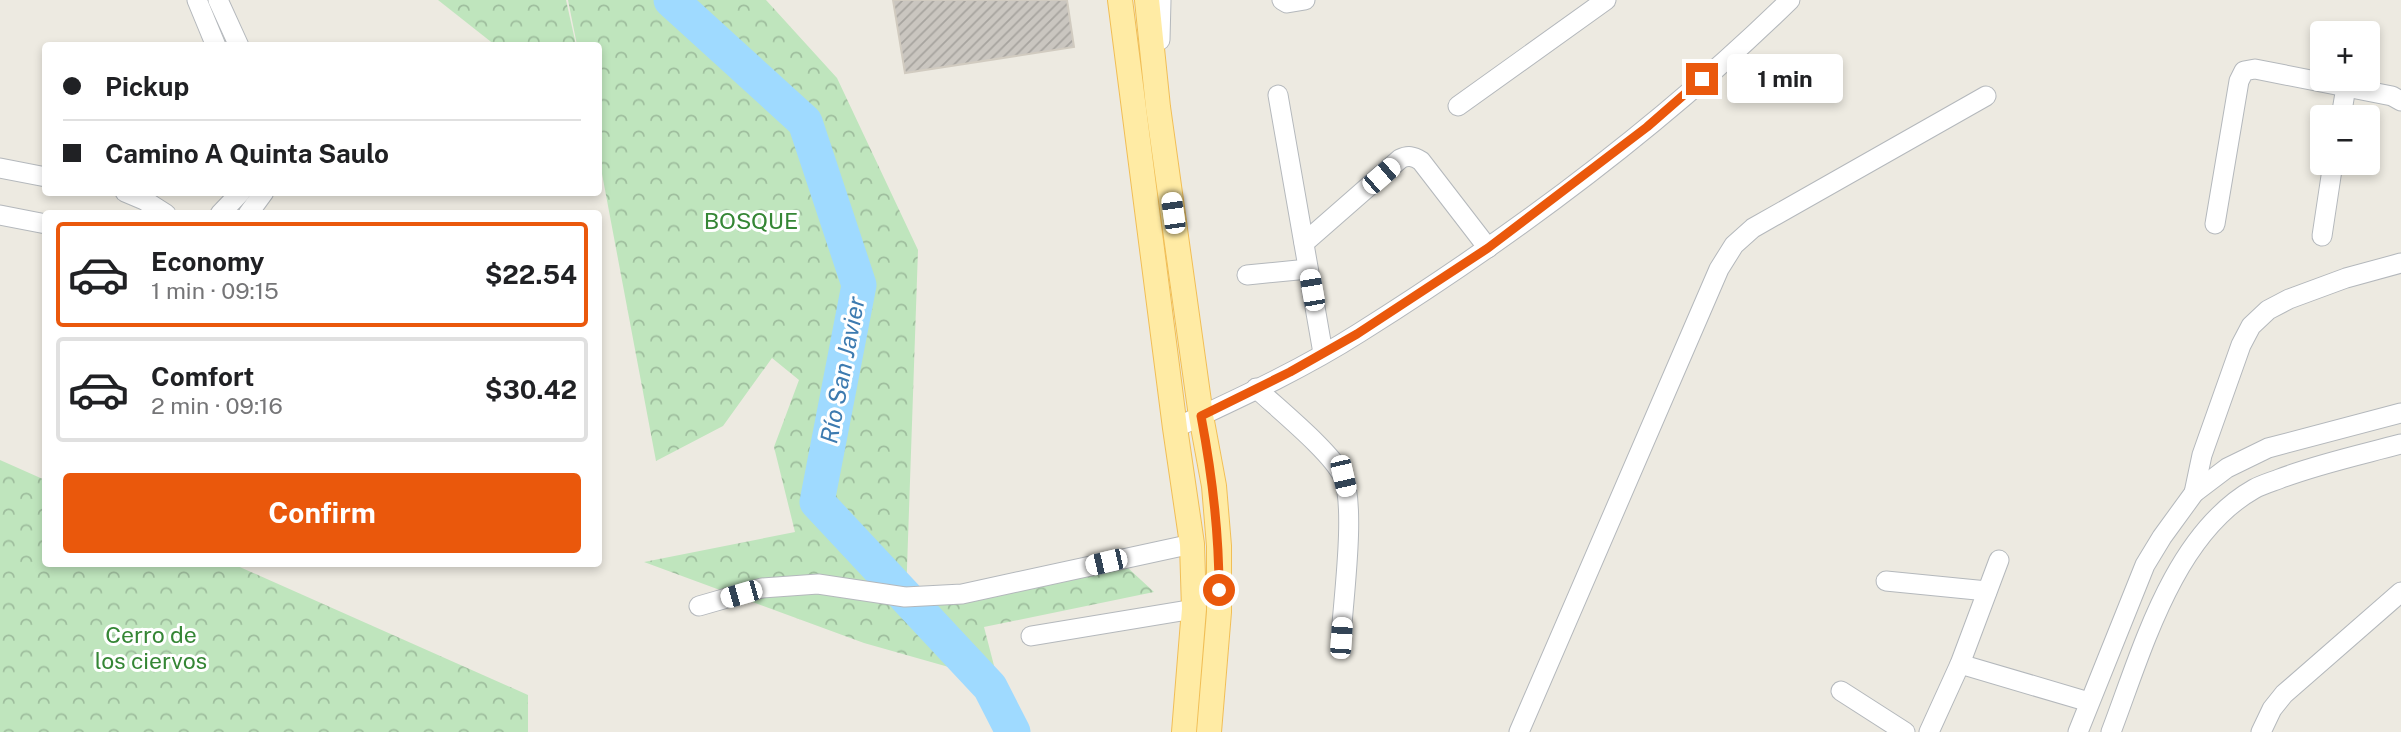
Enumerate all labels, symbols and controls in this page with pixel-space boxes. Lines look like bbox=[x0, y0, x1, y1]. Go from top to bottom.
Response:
map controls bbox=[2310, 21, 2380, 175]
button: + bbox=[2310, 21, 2380, 91]
callout: 1 min bbox=[1726, 55, 1842, 104]
route end bbox=[1686, 63, 1718, 95]
text: 1 min bbox=[1757, 65, 1813, 92]
text: Pickup bbox=[105, 71, 189, 102]
button: − bbox=[2310, 105, 2380, 175]
text: Camino A Quinta Saulo bbox=[105, 138, 389, 169]
car bbox=[1359, 154, 1404, 198]
car bbox=[1160, 191, 1187, 235]
park label: BOSQUE bbox=[704, 207, 798, 234]
icon: car bbox=[67, 243, 130, 306]
text: Economy bbox=[151, 246, 264, 277]
text: $22.54 bbox=[485, 259, 577, 290]
car bbox=[1299, 267, 1326, 313]
text: 1 min · 09:15 bbox=[151, 277, 279, 304]
water label: Río San Javier bbox=[814, 293, 870, 446]
icon: car bbox=[67, 358, 130, 421]
text: Comfort bbox=[151, 361, 254, 392]
text: $30.42 bbox=[485, 374, 577, 405]
text: 2 min · 09:16 bbox=[151, 392, 283, 419]
car bbox=[1329, 453, 1358, 499]
button: Confirm bbox=[63, 473, 581, 553]
car bbox=[1084, 547, 1129, 577]
route start bbox=[1203, 574, 1235, 606]
car bbox=[718, 578, 765, 610]
car bbox=[1330, 616, 1353, 660]
park label: Cerro de los ciervos bbox=[95, 621, 207, 674]

